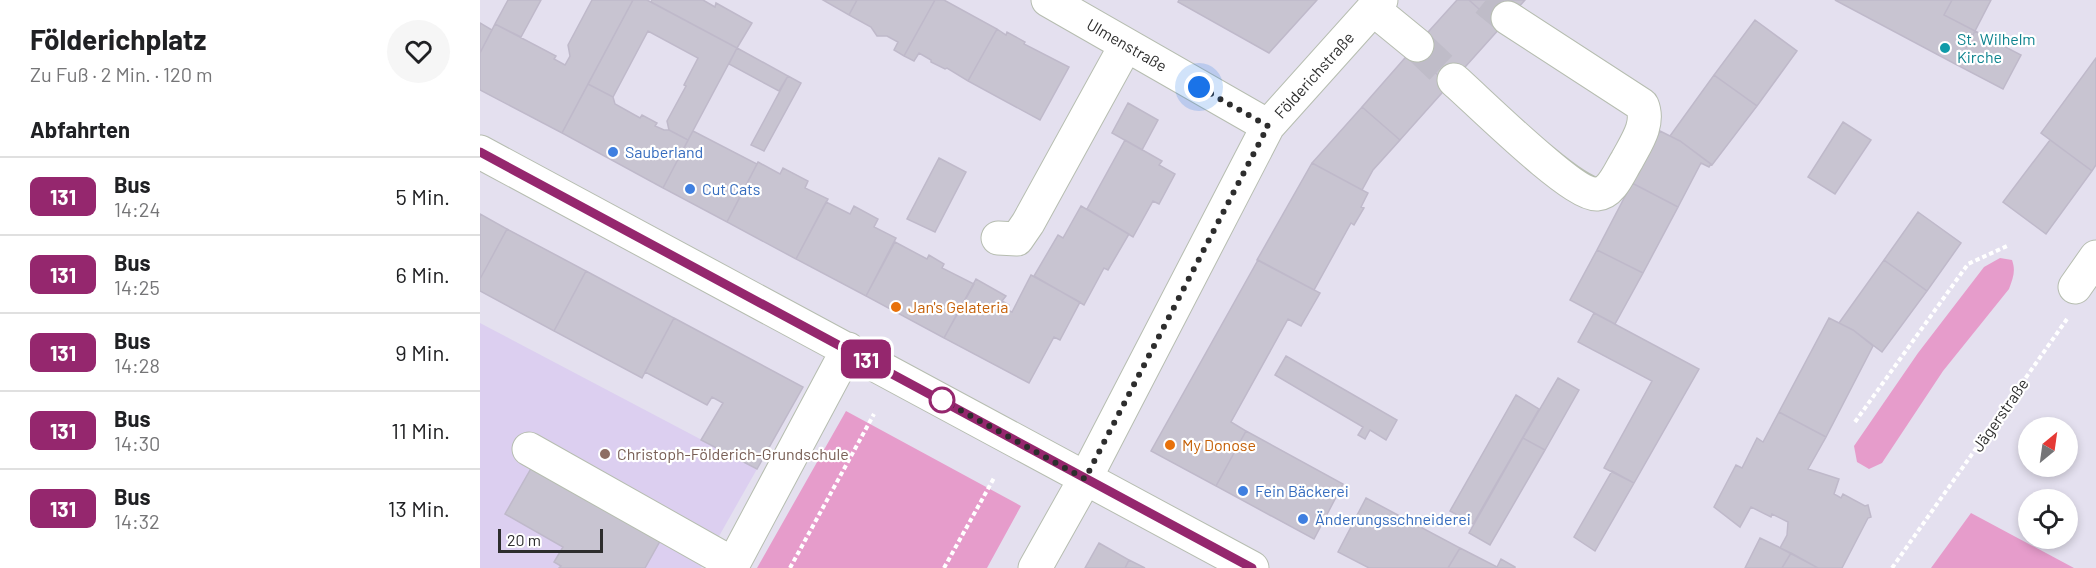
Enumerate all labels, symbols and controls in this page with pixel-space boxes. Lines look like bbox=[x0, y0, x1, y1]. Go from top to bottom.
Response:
street label: Ulmenstraße bbox=[1084, 14, 1171, 75]
button: heart bbox=[387, 20, 450, 83]
text: Földerichplatz bbox=[30, 22, 206, 56]
street label: Földerichstraße bbox=[1270, 28, 1357, 122]
place label: St. Wilhelm Kirche bbox=[1957, 29, 2036, 66]
marker: St. Wilhelm Kirche bbox=[1938, 41, 1952, 55]
text: Zu Fuß · 2 Min. · 120 m bbox=[30, 62, 213, 86]
your location bbox=[1184, 72, 1214, 102]
text: Abfahrten bbox=[30, 116, 130, 142]
place label: Sauberland bbox=[625, 142, 703, 161]
marker: Sauberland bbox=[606, 145, 620, 159]
text: Bus bbox=[114, 171, 151, 197]
place label: Cut Cats bbox=[702, 179, 761, 198]
marker: Cut Cats bbox=[683, 182, 697, 196]
text: 5 Min. bbox=[395, 183, 450, 209]
text: 131 bbox=[50, 184, 76, 209]
text: 14:24 bbox=[114, 197, 161, 221]
text: Bus bbox=[114, 249, 151, 275]
text: 6 Min. bbox=[395, 261, 450, 287]
text: 131 bbox=[50, 262, 76, 287]
text: 14:25 bbox=[114, 275, 160, 299]
place label: Jan's Gelateria bbox=[908, 297, 1008, 316]
marker: Jan's Gelateria bbox=[889, 300, 903, 314]
text: Bus bbox=[114, 327, 151, 353]
text: 9 Min. bbox=[395, 339, 450, 365]
text: 131 bbox=[50, 340, 76, 365]
line badge: 131 bbox=[832, 340, 900, 378]
text: 131 bbox=[853, 347, 879, 372]
text: 14:28 bbox=[114, 353, 160, 377]
street label: Jägerstraße bbox=[1967, 374, 2032, 455]
unlabelled marker bbox=[929, 387, 955, 413]
text: Bus bbox=[114, 405, 151, 431]
text: 11 Min. bbox=[391, 417, 450, 443]
north arrow bbox=[2018, 417, 2078, 477]
map controls bbox=[2018, 417, 2078, 549]
text: 131 bbox=[50, 418, 76, 443]
text: 14:30 bbox=[114, 431, 160, 455]
place label: My Donose bbox=[1182, 435, 1256, 454]
marker: My Donose bbox=[1163, 438, 1177, 452]
place label: Christoph-Földerich-Grundschule bbox=[617, 444, 849, 463]
marker: Christoph-Földerich-Grundschule bbox=[598, 447, 612, 461]
place label: Fein Bäckerei bbox=[1255, 481, 1349, 500]
text: Bus bbox=[114, 483, 151, 509]
marker: Fein Bäckerei bbox=[1236, 484, 1250, 498]
button: locate bbox=[2018, 489, 2078, 549]
text: 13 Min. bbox=[388, 495, 450, 521]
text: 131 bbox=[50, 496, 76, 521]
text: 14:32 bbox=[114, 509, 160, 533]
place label: Änderungsschneiderei bbox=[1315, 509, 1471, 528]
marker: Änderungsschneiderei bbox=[1296, 512, 1310, 526]
scale bar bbox=[498, 526, 603, 554]
text: 20 m bbox=[507, 530, 541, 549]

